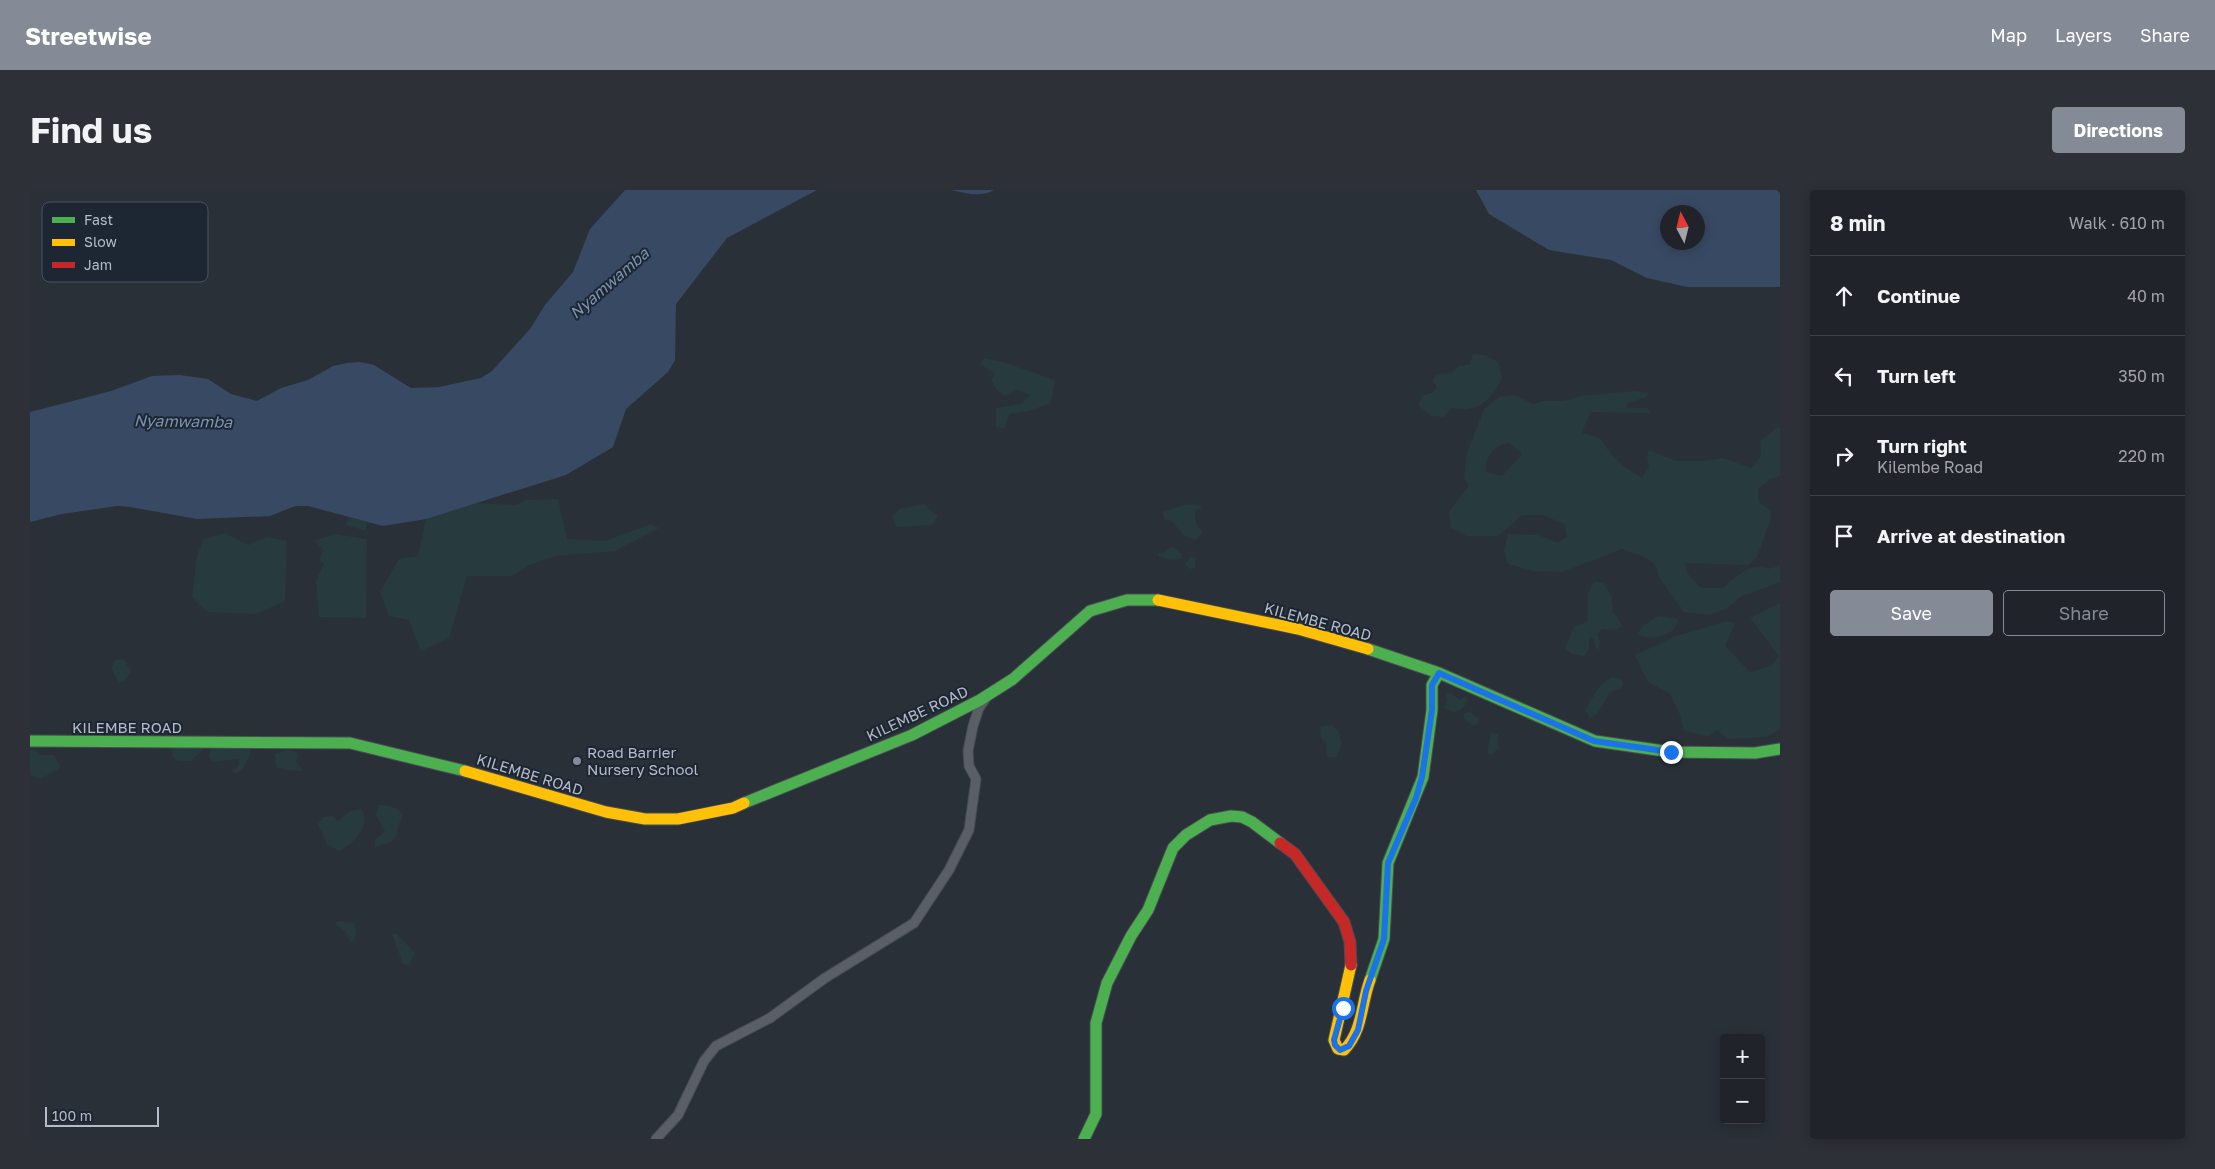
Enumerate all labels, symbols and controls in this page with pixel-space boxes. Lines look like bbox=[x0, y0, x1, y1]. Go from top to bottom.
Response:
text: Streetwise bbox=[25, 21, 152, 50]
text: Map bbox=[1990, 24, 2027, 46]
text: Layers bbox=[2055, 24, 2112, 46]
text: Share bbox=[2140, 24, 2190, 46]
button: Directions bbox=[2052, 107, 2185, 153]
text: Find us bbox=[30, 109, 152, 151]
legend bbox=[42, 202, 208, 282]
north arrow bbox=[1660, 205, 1705, 250]
text: 8 min bbox=[1830, 210, 1886, 236]
text: Fast bbox=[84, 211, 113, 228]
text: Walk · 610 m bbox=[2069, 213, 2165, 233]
text: Slow bbox=[84, 233, 117, 250]
water label: Nyamwamba bbox=[565, 243, 653, 323]
text: Jam bbox=[84, 256, 112, 273]
icon: ahead bbox=[1830, 282, 1858, 310]
text: Continue bbox=[1877, 284, 1960, 307]
text: 40 m bbox=[2127, 286, 2165, 306]
icon: left bbox=[1830, 362, 1858, 390]
text: Turn left bbox=[1877, 364, 1956, 387]
text: 350 m bbox=[2118, 366, 2165, 386]
water label: Nyamwamba bbox=[134, 410, 233, 432]
text: Turn right bbox=[1877, 434, 1967, 457]
icon: right bbox=[1830, 442, 1858, 470]
text: 220 m bbox=[2118, 446, 2165, 466]
text: Kilembe Road bbox=[1877, 457, 1983, 477]
icon: arrive bbox=[1830, 522, 1858, 550]
text: Arrive at destination bbox=[1877, 524, 2065, 547]
button: Save bbox=[1830, 590, 1993, 636]
button: Share bbox=[2003, 590, 2165, 636]
street label: KILEMBE ROAD bbox=[1262, 598, 1374, 644]
street label: KILEMBE ROAD bbox=[863, 682, 971, 744]
street label: KILEMBE ROAD bbox=[72, 718, 182, 736]
route end bbox=[1660, 741, 1683, 764]
place label: Road Barrier Nursery School bbox=[587, 743, 698, 778]
street label: KILEMBE ROAD bbox=[475, 749, 585, 799]
marker: Road Barrier Nursery School bbox=[571, 755, 583, 767]
route start bbox=[1332, 997, 1355, 1020]
map controls bbox=[1720, 1034, 1765, 1124]
button: + bbox=[1720, 1034, 1765, 1079]
button: − bbox=[1720, 1079, 1765, 1124]
scale bar bbox=[45, 1104, 159, 1127]
text: 100 m bbox=[52, 1107, 92, 1124]

